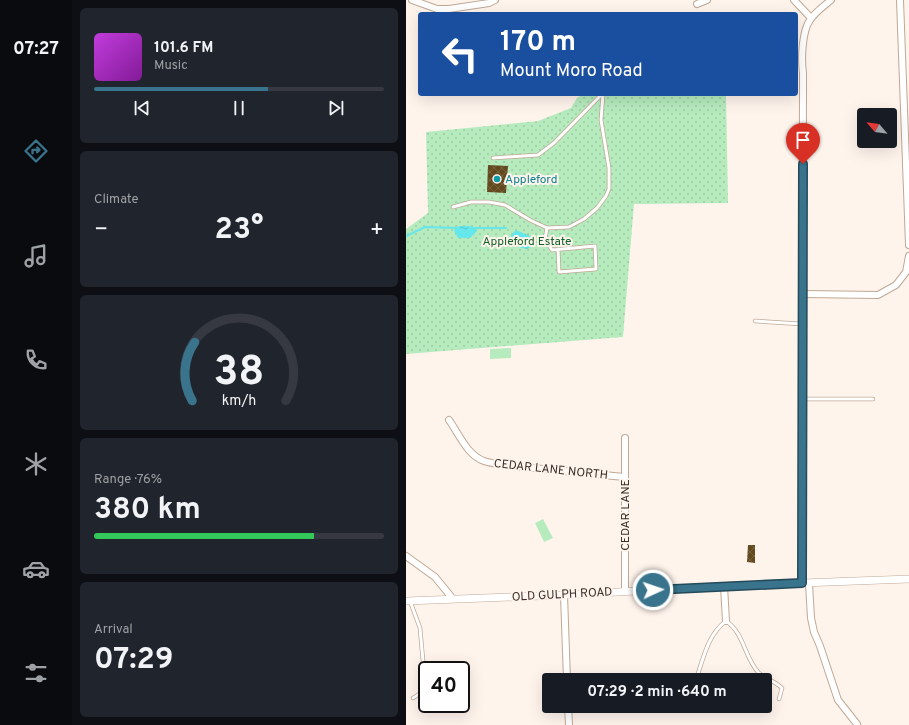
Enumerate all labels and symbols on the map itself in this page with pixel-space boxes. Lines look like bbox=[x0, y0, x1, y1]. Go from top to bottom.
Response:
north arrow bbox=[857, 108, 897, 148]
pin bbox=[786, 123, 820, 164]
place label: Appleford bbox=[505, 172, 557, 188]
marker: Appleford bbox=[492, 174, 502, 184]
park label: Appleford Estate bbox=[482, 234, 572, 250]
street label: CEDAR LANE NORTH bbox=[493, 456, 609, 484]
street label: CEDAR LANE bbox=[618, 479, 634, 551]
position arrow bbox=[632, 569, 674, 611]
street label: OLD GULPH ROAD bbox=[511, 584, 613, 606]
speed limit sign: 40 bbox=[418, 661, 470, 713]

